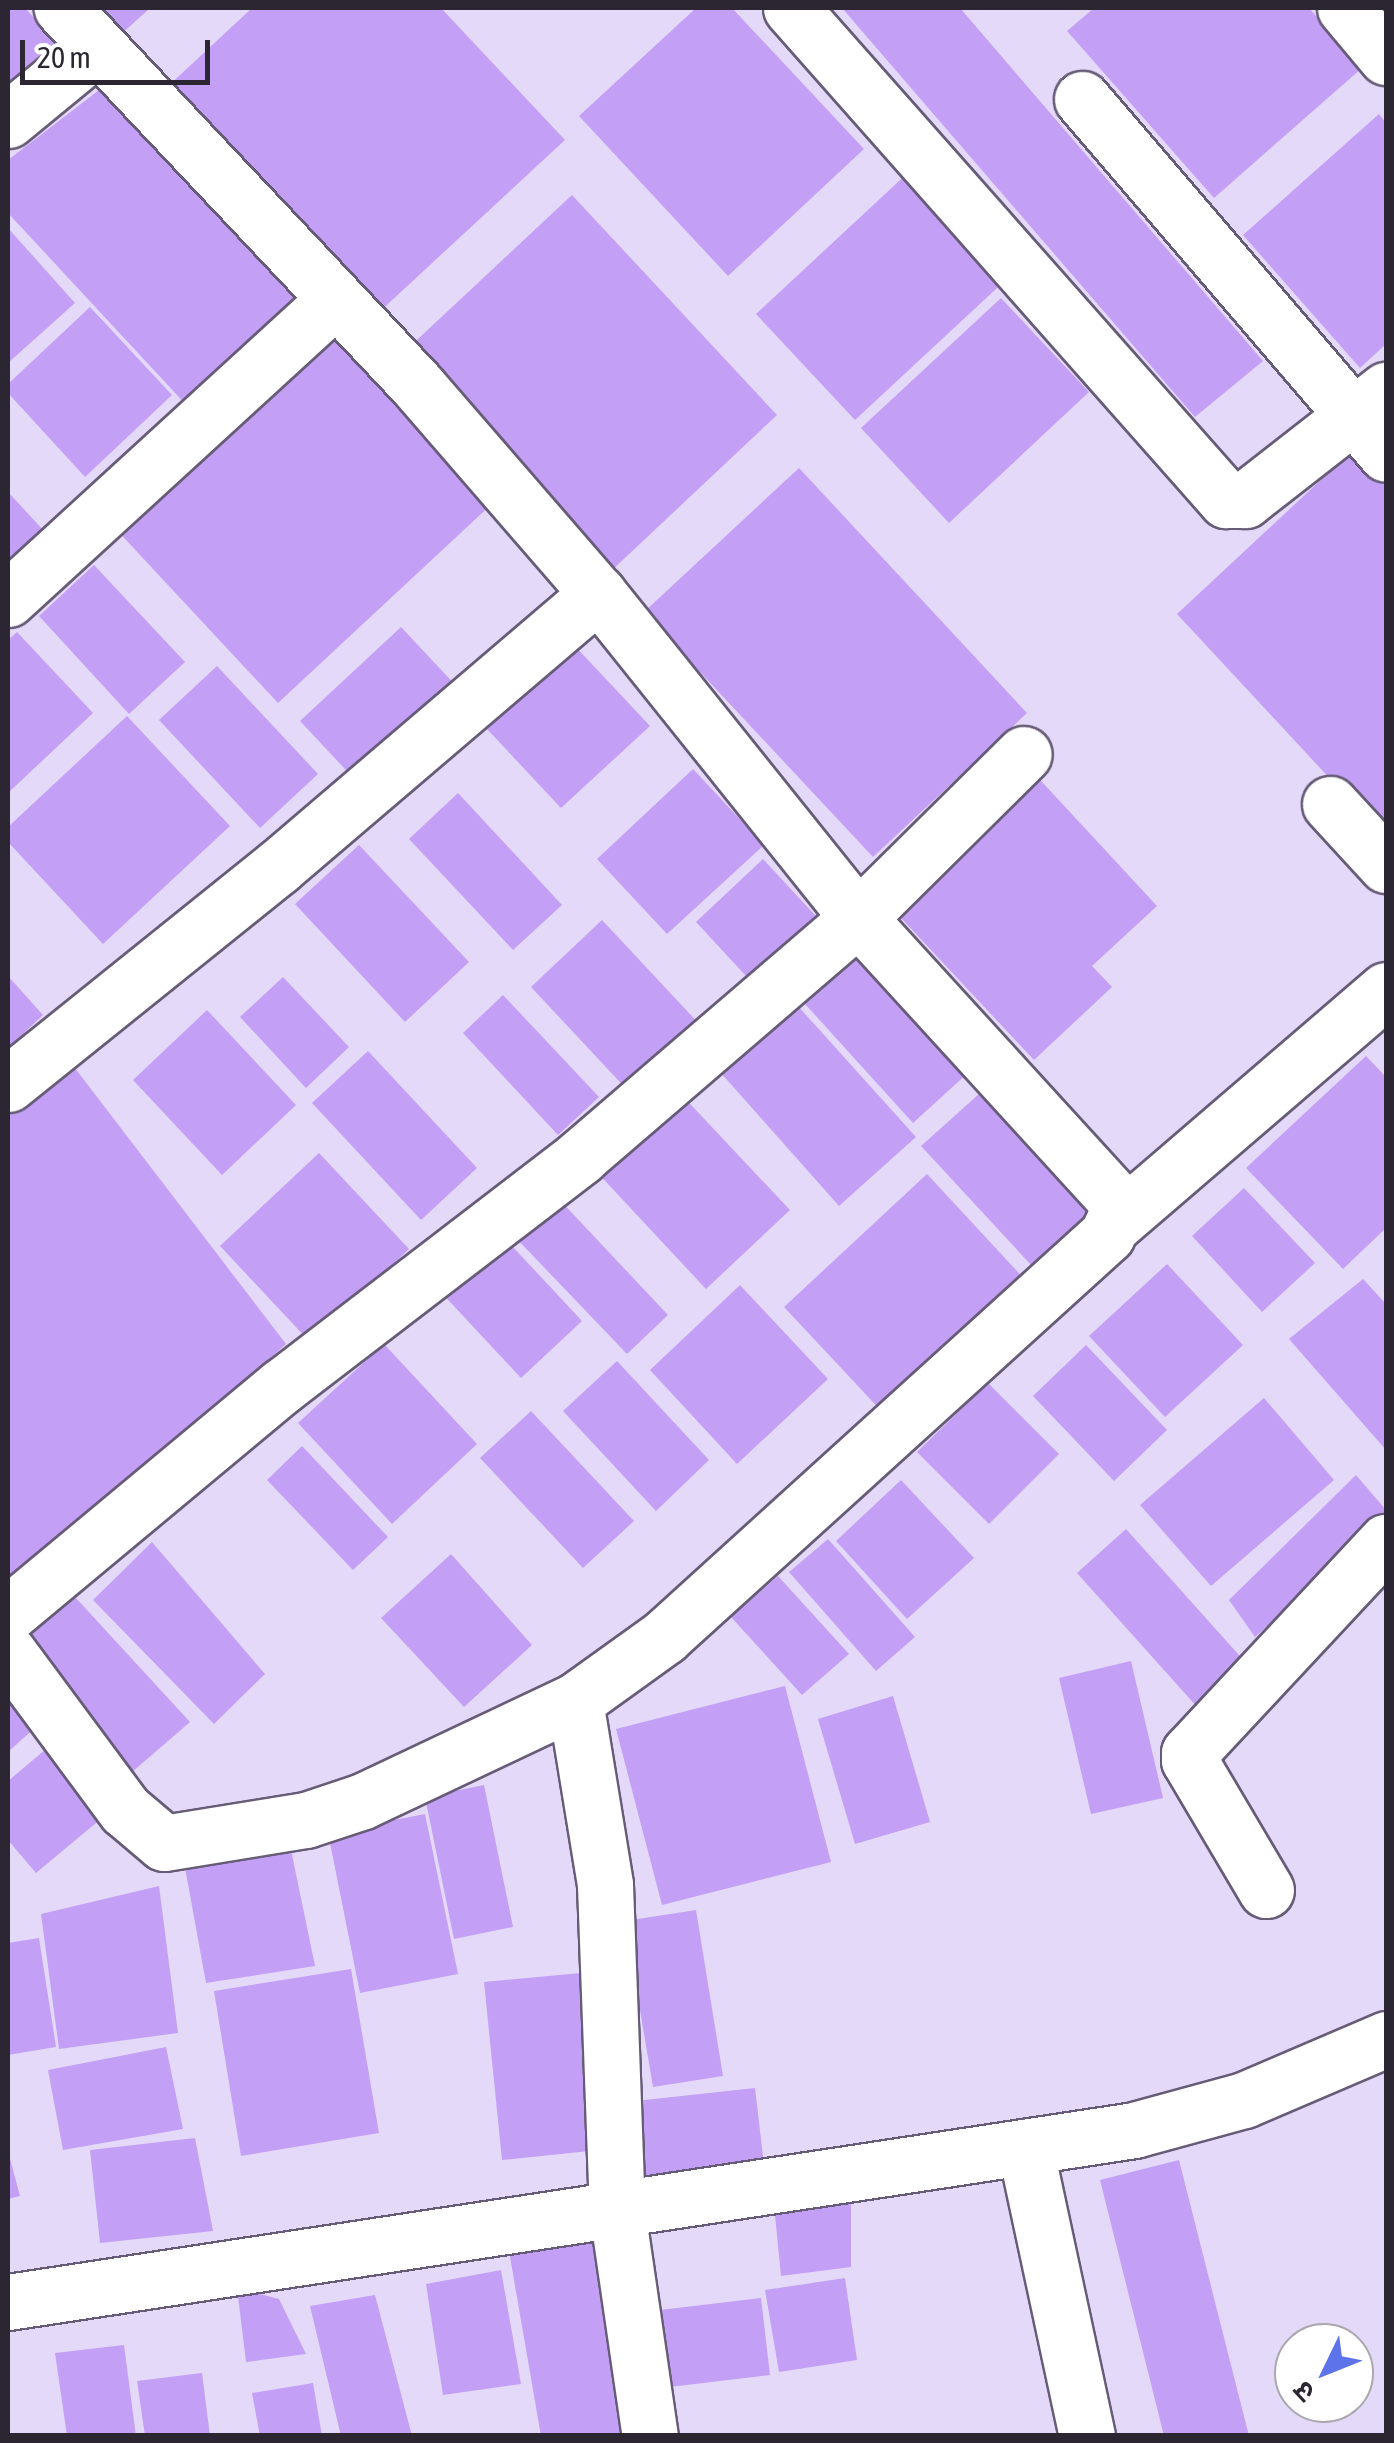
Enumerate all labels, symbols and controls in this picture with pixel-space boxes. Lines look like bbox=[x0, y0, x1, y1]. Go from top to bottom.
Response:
scale bar bbox=[25, 20, 215, 82]
text: 20 m bbox=[37, 40, 91, 74]
north arrow bbox=[1274, 2323, 1374, 2423]
text: उ bbox=[1286, 2375, 1321, 2409]

